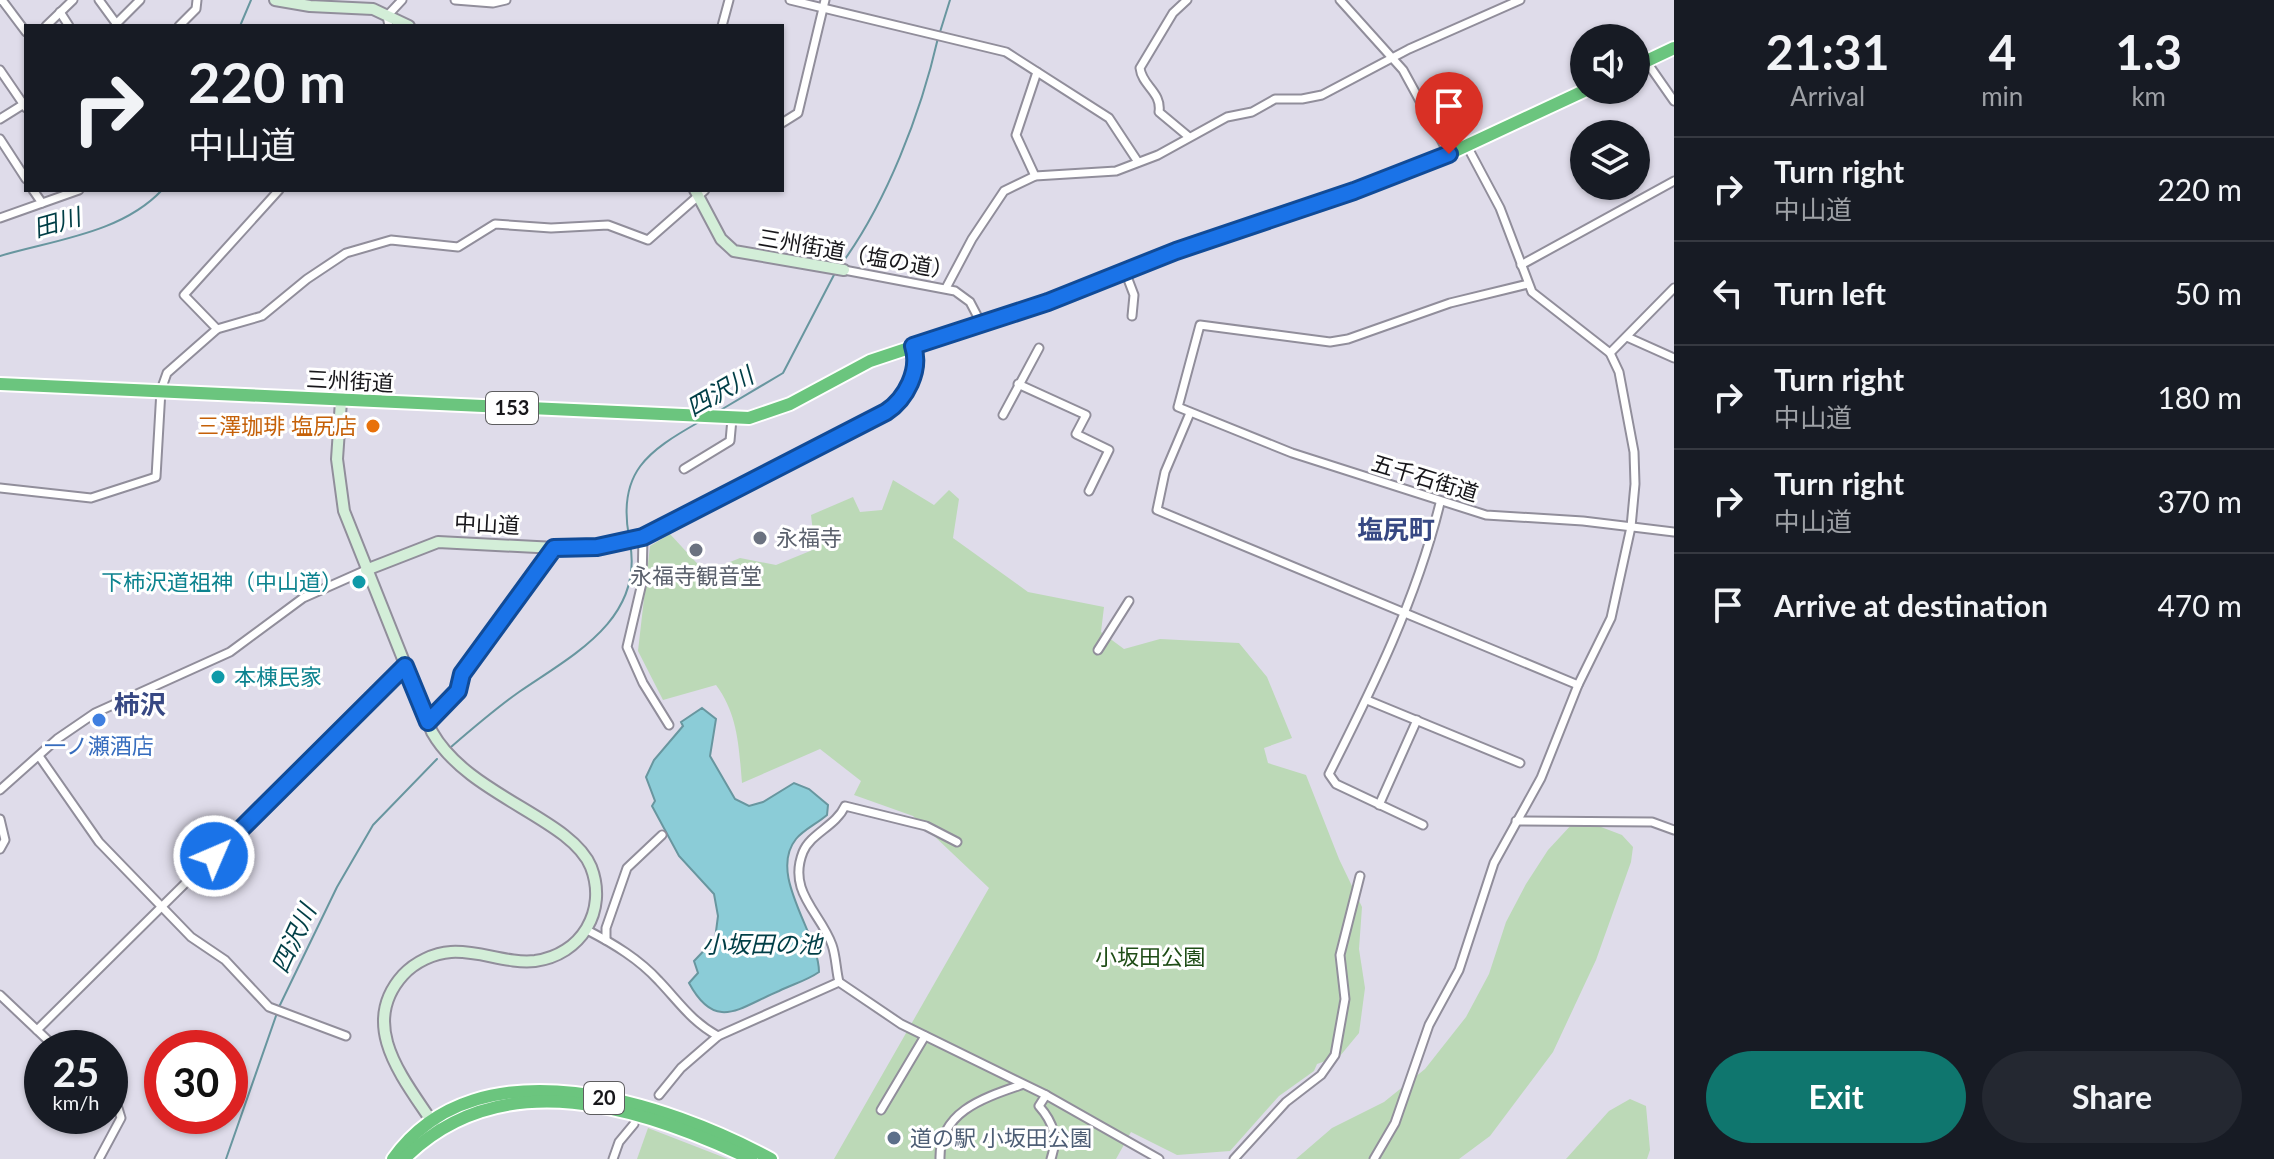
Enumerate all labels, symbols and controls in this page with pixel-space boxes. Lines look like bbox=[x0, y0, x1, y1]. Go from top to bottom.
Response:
text: 21:31 bbox=[1766, 23, 1889, 80]
text: 4 bbox=[1988, 23, 2016, 80]
text: 1.3 bbox=[2115, 23, 2182, 80]
map controls bbox=[1570, 24, 1650, 200]
button: sound bbox=[1570, 24, 1650, 104]
text: 220 m bbox=[188, 48, 346, 115]
icon: right bbox=[56, 56, 160, 160]
pin bbox=[1415, 72, 1483, 154]
text: Arrival bbox=[1790, 80, 1865, 112]
text: min bbox=[1981, 80, 2023, 112]
text: km bbox=[2131, 80, 2166, 112]
icon: arrive bbox=[1427, 84, 1471, 128]
button: layers bbox=[1570, 120, 1650, 200]
text: 中山道 bbox=[188, 122, 296, 166]
text: Turn right bbox=[1774, 153, 1904, 189]
icon: right bbox=[1706, 167, 1750, 211]
text: 220 m bbox=[2157, 171, 2242, 207]
text: 中山道 bbox=[1774, 193, 1852, 225]
water label: 田川 bbox=[30, 200, 87, 242]
street label: 三州街道（塩の道） bbox=[756, 223, 956, 284]
icon: left bbox=[1706, 271, 1750, 315]
text: Turn left bbox=[1774, 275, 1886, 311]
text: 50 m bbox=[2175, 275, 2242, 311]
water label: 四沢川 bbox=[681, 359, 760, 421]
text: Turn right bbox=[1774, 361, 1904, 397]
street label: 三州街道 bbox=[305, 365, 395, 396]
icon: right bbox=[1706, 375, 1750, 419]
text: 180 m bbox=[2157, 379, 2242, 415]
road number: 153 bbox=[486, 392, 538, 424]
text: 中山道 bbox=[1774, 401, 1852, 433]
place label: 三澤珈琲 塩尻店 bbox=[197, 412, 357, 439]
marker: 三澤珈琲 塩尻店 bbox=[364, 417, 382, 435]
street label: 五千石街道 bbox=[1369, 449, 1482, 507]
text: Turn right bbox=[1774, 465, 1904, 501]
icon: right bbox=[1706, 479, 1750, 523]
text: 370 m bbox=[2157, 483, 2242, 519]
text: 中山道 bbox=[1774, 505, 1852, 537]
street label: 中山道 bbox=[453, 508, 521, 539]
district label: 塩尻町 bbox=[1357, 513, 1435, 545]
place label: 永福寺 bbox=[776, 524, 842, 551]
marker: 永福寺 bbox=[751, 529, 769, 547]
marker: 永福寺観音堂 bbox=[687, 541, 705, 559]
place label: 永福寺観音堂 bbox=[630, 562, 762, 589]
place label: 下柿沢道祖神（中山道） bbox=[101, 568, 343, 595]
marker: 下柿沢道祖神（中山道） bbox=[350, 573, 368, 591]
icon: arrive bbox=[1706, 583, 1750, 627]
text: Arrive at destination bbox=[1774, 587, 2048, 623]
text: 470 m bbox=[2157, 587, 2242, 623]
place label: 本棟民家 bbox=[234, 663, 322, 690]
marker: 本棟民家 bbox=[209, 668, 227, 686]
district label: 柿沢 bbox=[114, 688, 166, 720]
marker: 一ノ瀬酒店 bbox=[90, 711, 108, 729]
place label: 一ノ瀬酒店 bbox=[44, 732, 154, 759]
position arrow bbox=[172, 814, 256, 898]
water label: 四沢川 bbox=[264, 897, 322, 977]
water label: 小坂田の池 bbox=[702, 929, 824, 958]
park label: 小坂田公園 bbox=[1095, 943, 1205, 970]
speed limit sign: 30 bbox=[144, 1030, 248, 1134]
text: 25 bbox=[53, 1048, 99, 1096]
button: Exit bbox=[1706, 1051, 1966, 1143]
button: Share bbox=[1982, 1051, 2242, 1143]
road number: 20 bbox=[584, 1082, 624, 1114]
text: km/h bbox=[53, 1090, 99, 1114]
place label: 道の駅 小坂田公園 bbox=[910, 1124, 1092, 1151]
marker: 道の駅 小坂田公園 bbox=[885, 1129, 903, 1147]

